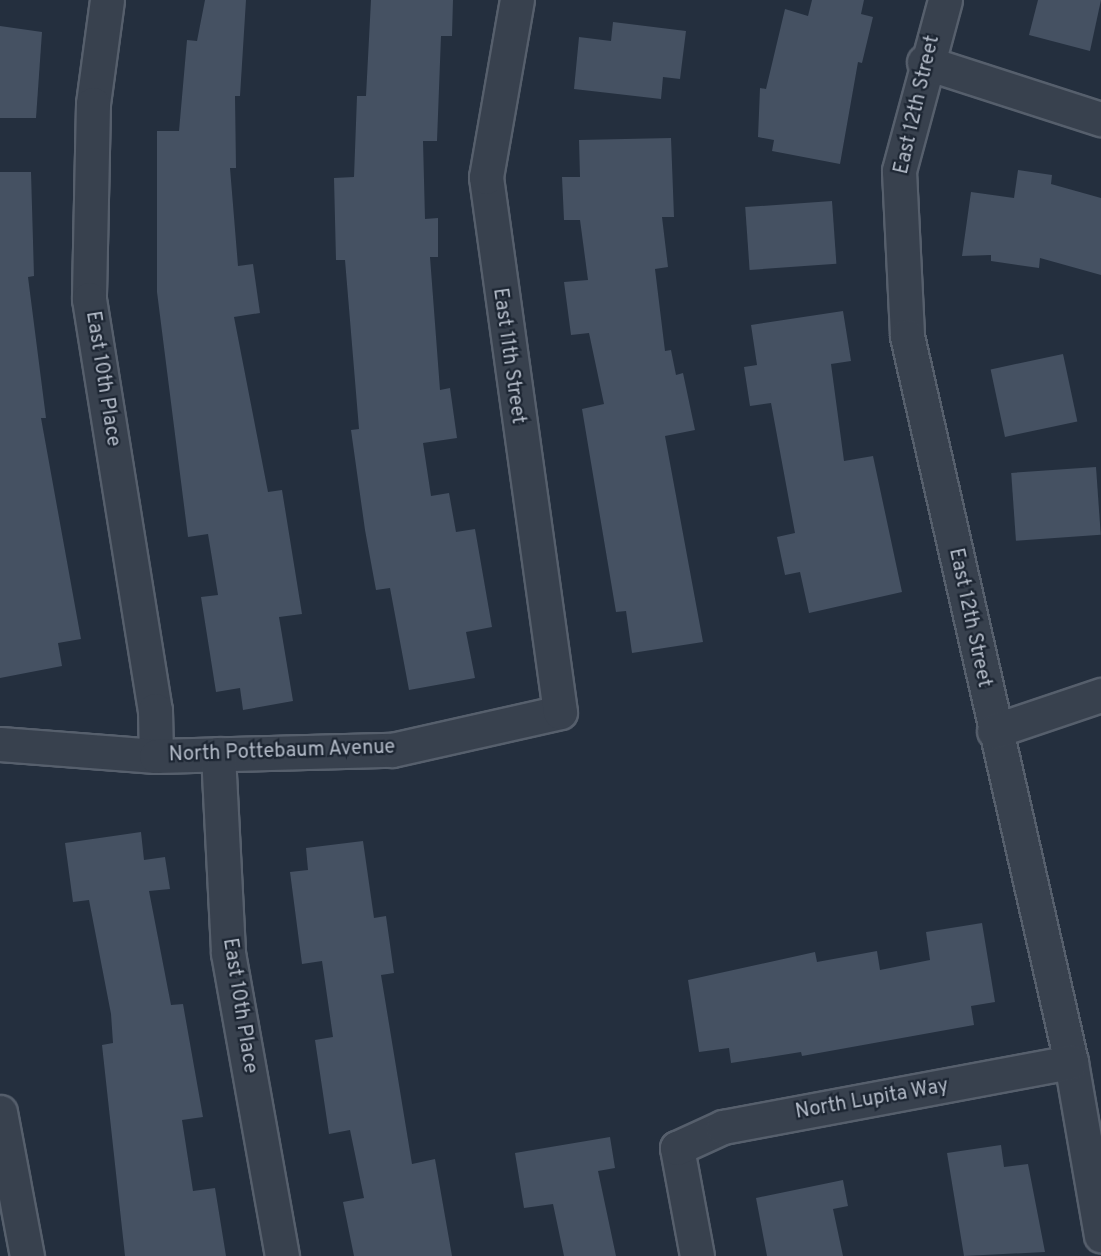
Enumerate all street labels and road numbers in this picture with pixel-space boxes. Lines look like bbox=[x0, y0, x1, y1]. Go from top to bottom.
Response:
street label: East 12th Street bbox=[890, 33, 946, 177]
street label: East 11th Street bbox=[487, 287, 529, 425]
street label: East 10th Place bbox=[79, 310, 125, 448]
street label: East 12th Street bbox=[943, 546, 995, 690]
street label: North Pottebaum Avenue bbox=[168, 736, 396, 768]
street label: East 10th Place bbox=[216, 937, 262, 1075]
street label: North Lupita Way bbox=[793, 1075, 951, 1125]

